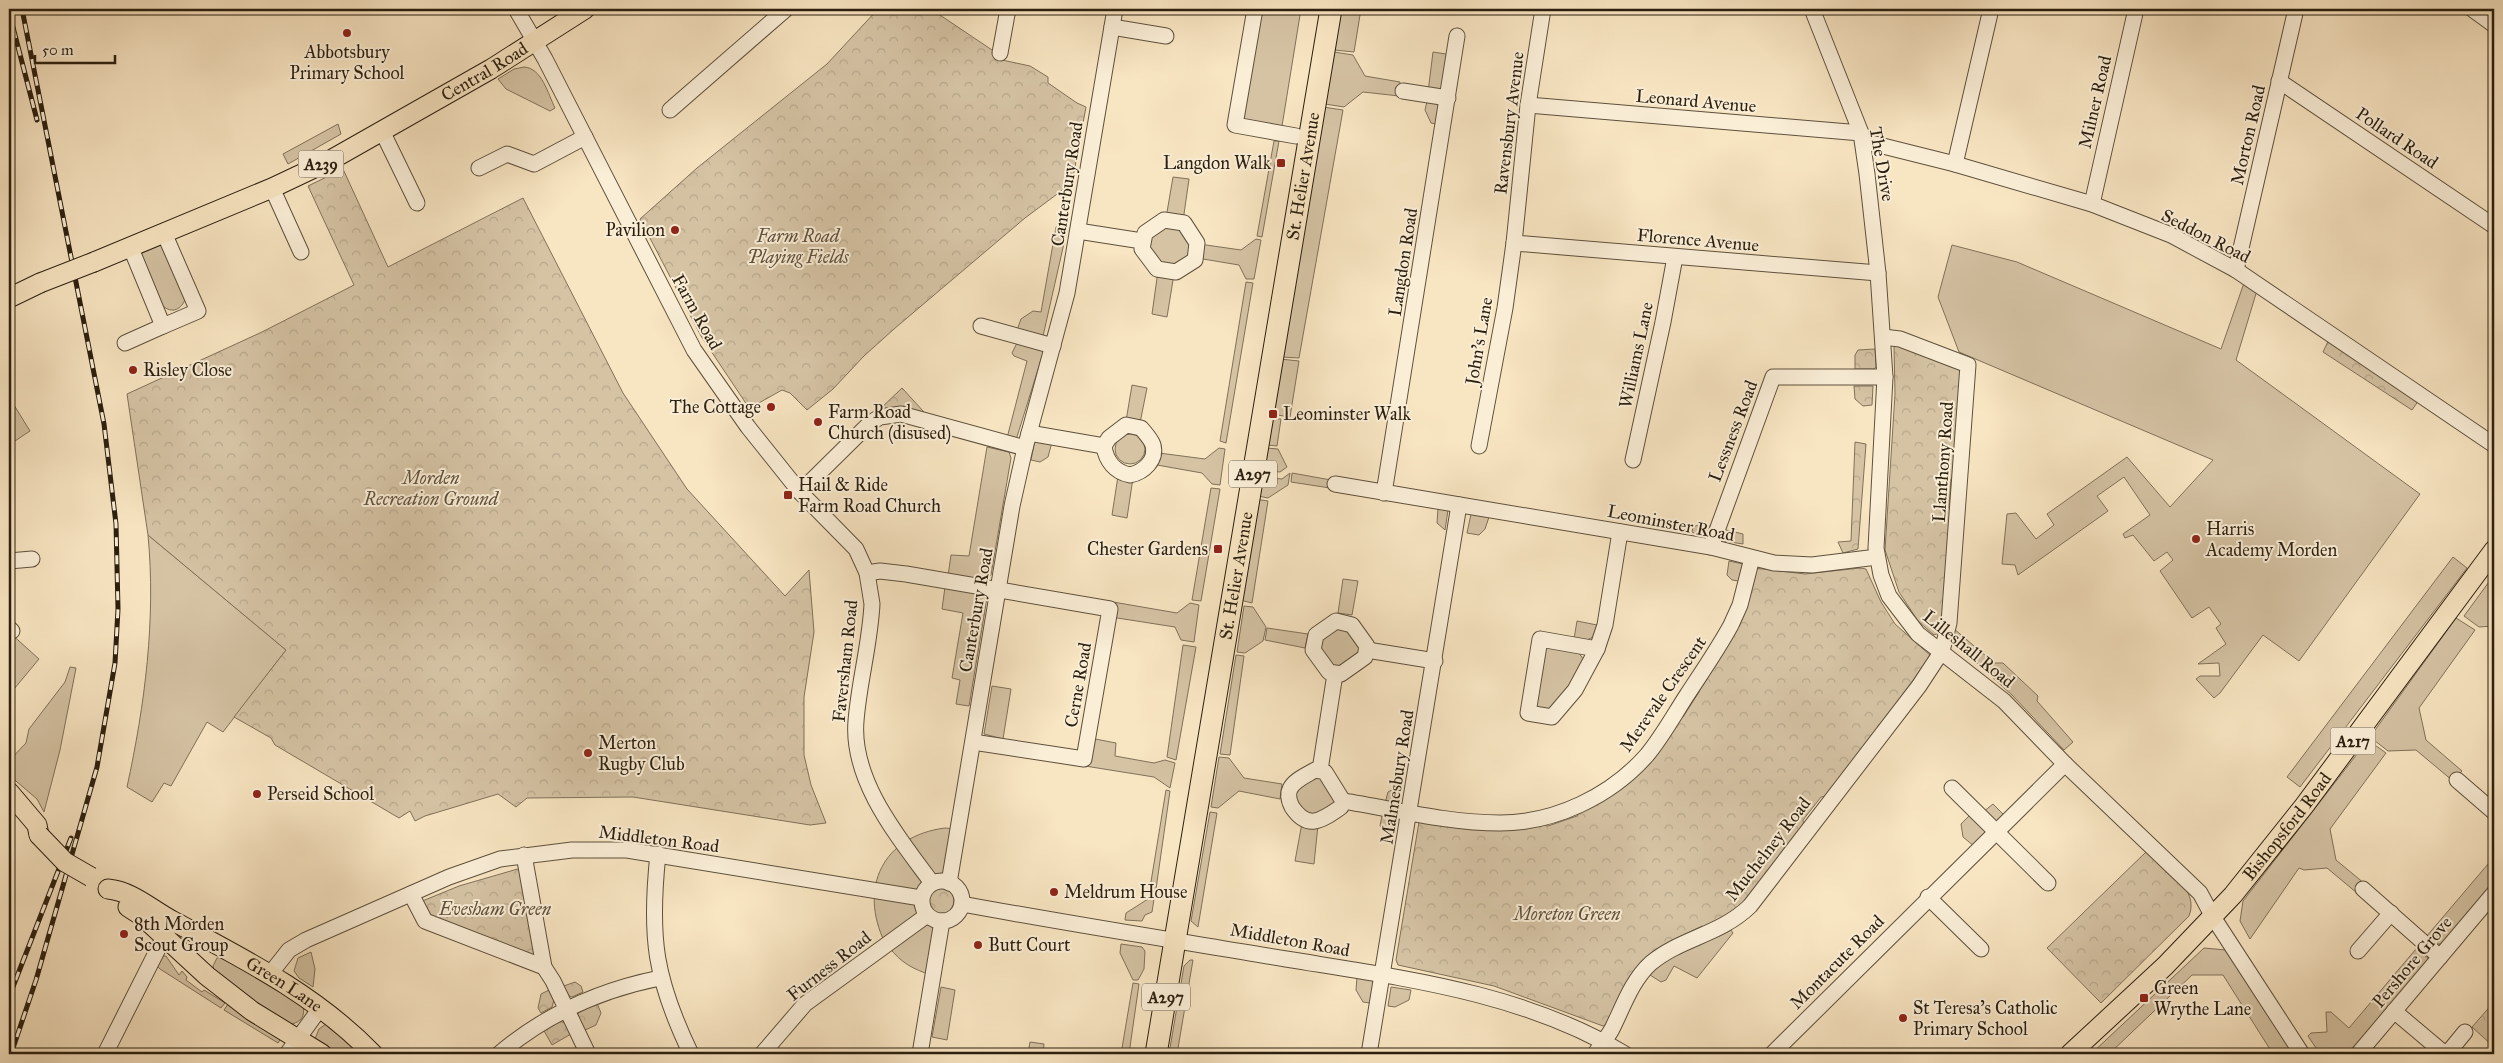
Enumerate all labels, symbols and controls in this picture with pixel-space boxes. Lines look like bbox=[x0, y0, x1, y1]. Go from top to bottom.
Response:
marker: Abbotsbury Primary School bbox=[341, 27, 353, 39]
scale bar bbox=[35, 32, 115, 64]
street label: Central Road bbox=[437, 37, 532, 106]
text: 50 m bbox=[42, 41, 74, 59]
place label: Abbotsbury Primary School bbox=[290, 41, 405, 84]
street label: Ravensbury Avenue bbox=[1489, 50, 1529, 196]
street label: Milner Road bbox=[2074, 53, 2116, 151]
street label: Morton Road bbox=[2226, 83, 2270, 187]
street label: Leonard Avenue bbox=[1635, 85, 1757, 117]
street label: Pollard Road bbox=[2352, 103, 2442, 173]
street label: St. Helier Avenue bbox=[1281, 111, 1325, 242]
street label: Canterbury Road bbox=[1046, 120, 1088, 248]
street label: The Drive bbox=[1865, 125, 1899, 203]
road number: A239 bbox=[298, 150, 344, 178]
place label: Langdon Walk bbox=[1163, 152, 1272, 175]
marker: Langdon Walk bbox=[1275, 157, 1287, 169]
street label: Seddon Road bbox=[2158, 204, 2254, 268]
street label: Langdon Road bbox=[1384, 206, 1423, 318]
place label: Pavilion bbox=[605, 219, 665, 241]
marker: Pavilion bbox=[669, 224, 681, 236]
street label: Florence Avenue bbox=[1636, 224, 1760, 256]
park label: Farm Road Playing Fields bbox=[747, 225, 850, 268]
street label: Farm Road bbox=[667, 270, 727, 354]
street label: John's Lane bbox=[1460, 295, 1499, 389]
street label: Williams Lane bbox=[1614, 300, 1658, 410]
place label: Risley Close bbox=[143, 359, 232, 381]
marker: Risley Close bbox=[127, 364, 139, 376]
street label: Lessness Road bbox=[1704, 377, 1762, 485]
place label: The Cottage bbox=[670, 396, 761, 419]
marker: The Cottage bbox=[765, 401, 777, 413]
place label: Farm Road Church (disused) bbox=[828, 401, 951, 445]
street label: Llanthony Road bbox=[1928, 401, 1958, 523]
place label: Leominster Walk bbox=[1283, 403, 1412, 425]
marker: Leominster Walk bbox=[1267, 408, 1279, 420]
marker: Farm Road Church (disused) bbox=[812, 416, 824, 428]
road number: A297 bbox=[1229, 460, 1277, 488]
park label: Morden Recreation Ground bbox=[363, 467, 500, 510]
place label: Hail & Ride Farm Road Church bbox=[798, 474, 941, 517]
marker: Hail & Ride Farm Road Church bbox=[782, 489, 794, 501]
street label: Leominster Road bbox=[1605, 500, 1737, 546]
street label: St. Helier Avenue bbox=[1215, 510, 1258, 641]
place label: Harris Academy Morden bbox=[2205, 518, 2338, 561]
marker: Harris Academy Morden bbox=[2190, 533, 2202, 545]
place label: Chester Gardens bbox=[1087, 538, 1208, 560]
marker: Chester Gardens bbox=[1212, 543, 1224, 555]
street label: Canterbury Road bbox=[954, 546, 998, 674]
street label: Faversham Road bbox=[828, 599, 862, 723]
street label: Lilleshall Road bbox=[1919, 605, 2019, 693]
street label: Merevale Crescent bbox=[1615, 631, 1711, 756]
street label: Cerne Road bbox=[1060, 641, 1096, 729]
street label: Malmesbury Road bbox=[1376, 708, 1418, 846]
road number: A217 bbox=[2330, 728, 2376, 754]
place label: Merton Rugby Club bbox=[598, 732, 685, 776]
marker: Merton Rugby Club bbox=[582, 747, 594, 759]
street label: Bishopsford Road bbox=[2238, 768, 2336, 885]
place label: Perseid School bbox=[267, 783, 374, 805]
marker: Perseid School bbox=[251, 788, 263, 800]
street label: Muchelney Road bbox=[1721, 793, 1815, 905]
street label: Middleton Road bbox=[597, 821, 721, 857]
place label: Meldrum House bbox=[1064, 881, 1187, 903]
marker: Meldrum House bbox=[1048, 886, 1060, 898]
park label: Evesham Green bbox=[438, 898, 552, 920]
park label: Moreton Green bbox=[1512, 903, 1621, 925]
street label: Montacute Road bbox=[1785, 910, 1889, 1014]
street label: Pershore Grove bbox=[2367, 912, 2457, 1012]
place label: 8th Morden Scout Group bbox=[134, 913, 229, 956]
street label: Middleton Road bbox=[1228, 919, 1352, 961]
street label: Furness Road bbox=[783, 926, 875, 1006]
marker: 8th Morden Scout Group bbox=[118, 928, 130, 940]
place label: Butt Court bbox=[988, 934, 1071, 956]
marker: Butt Court bbox=[972, 939, 984, 951]
street label: Green Lane bbox=[242, 952, 327, 1017]
place label: Green Wrythe Lane bbox=[2154, 977, 2251, 1020]
road number: A297 bbox=[1142, 984, 1190, 1010]
marker: Green Wrythe Lane bbox=[2138, 992, 2150, 1004]
place label: St Teresa's Catholic Primary School bbox=[1913, 997, 2058, 1040]
marker: St Teresa's Catholic Primary School bbox=[1897, 1012, 1909, 1024]

